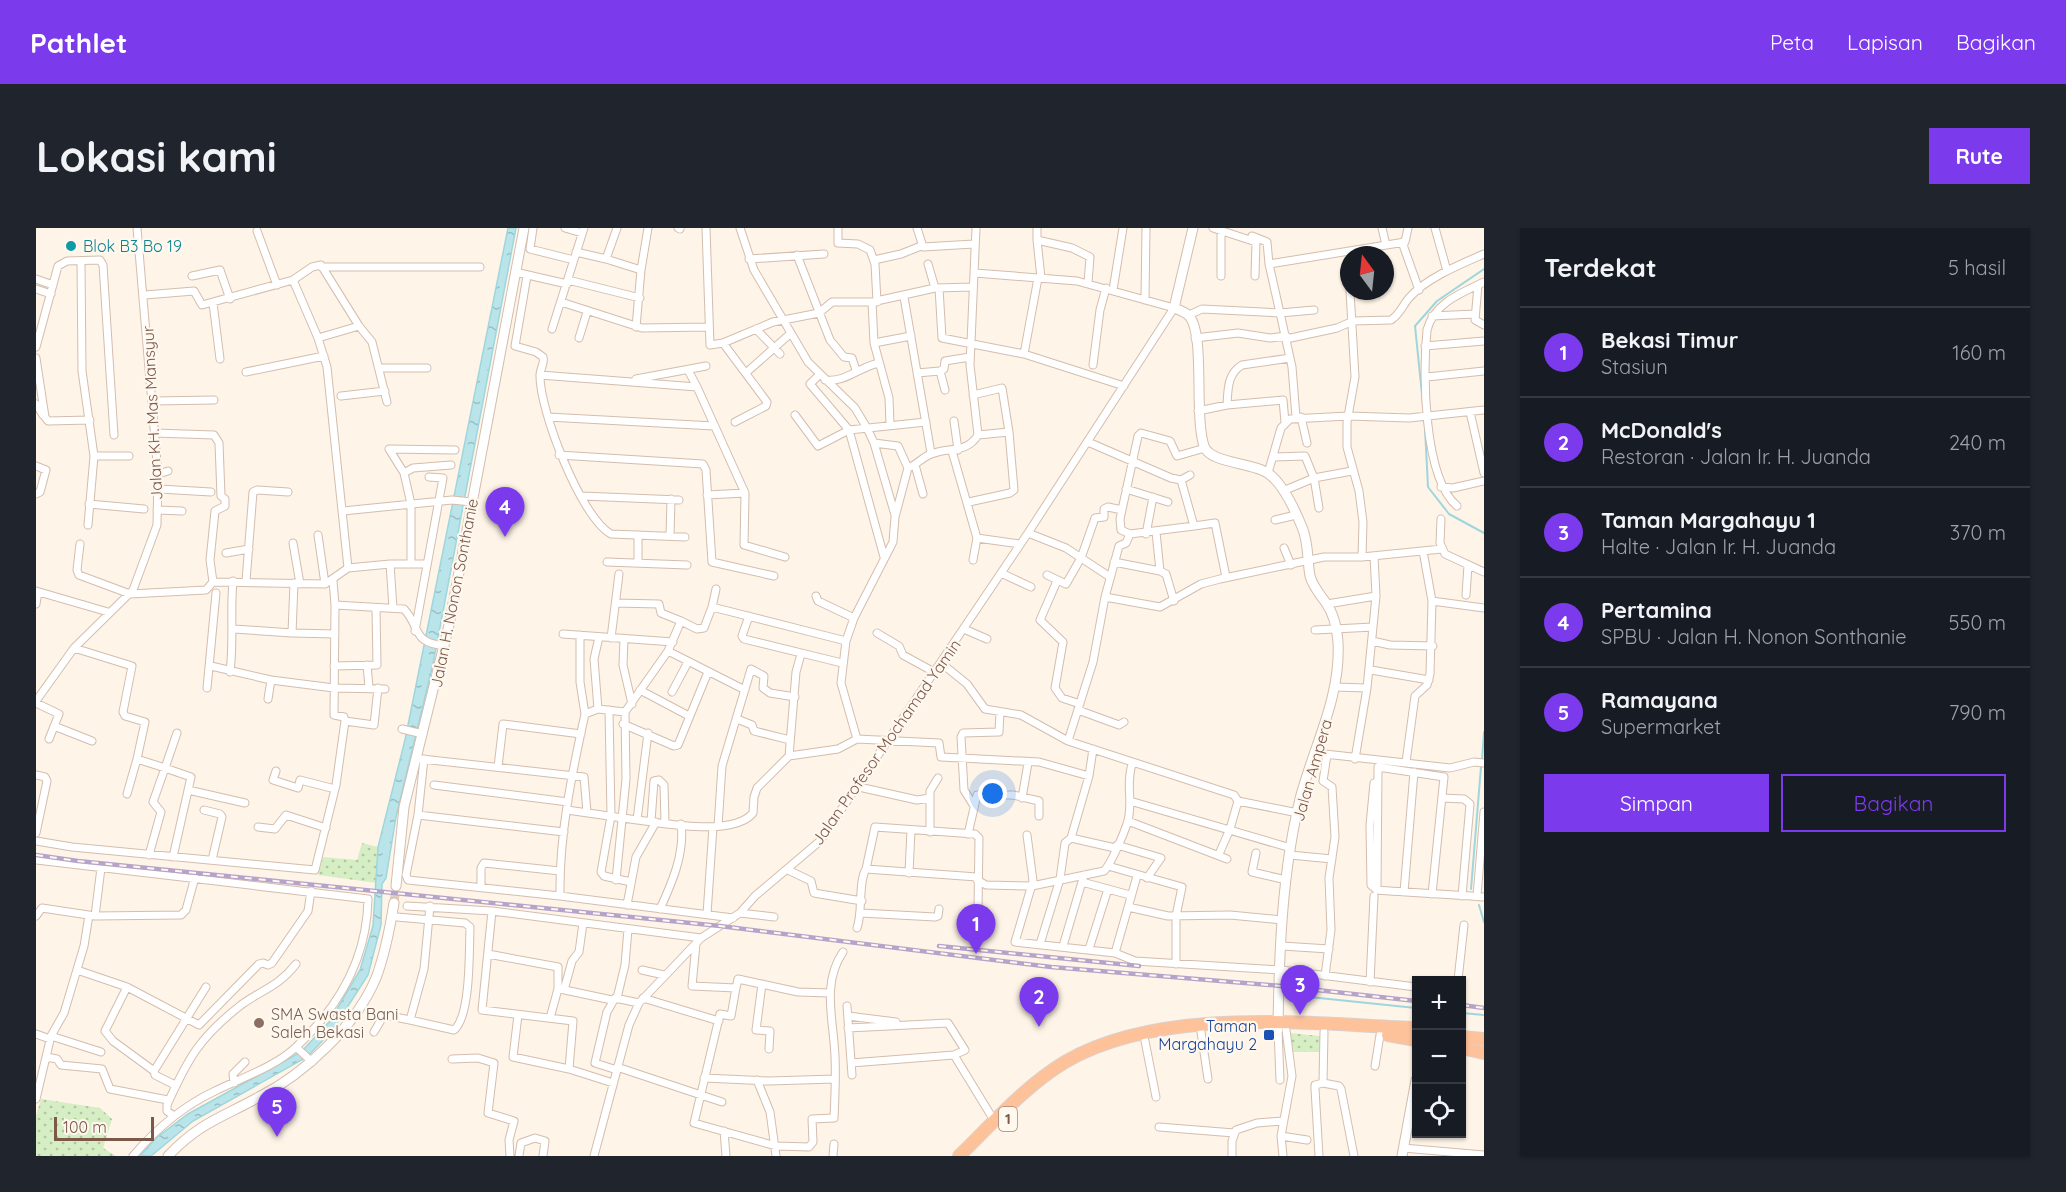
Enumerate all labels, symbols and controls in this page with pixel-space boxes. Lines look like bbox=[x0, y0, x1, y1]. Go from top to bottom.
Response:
text: Pathlet bbox=[30, 25, 127, 60]
text: Peta bbox=[1770, 29, 1814, 55]
text: Lapisan bbox=[1847, 29, 1923, 55]
text: Bagikan bbox=[1956, 29, 2036, 55]
button: Rute bbox=[1929, 128, 2030, 184]
text: Lokasi kami bbox=[36, 130, 277, 183]
place label: Blok B3 Bo 19 bbox=[83, 236, 182, 256]
marker: Blok B3 Bo 19 bbox=[64, 239, 78, 253]
north arrow bbox=[1340, 246, 1394, 300]
text: Terdekat bbox=[1544, 251, 1657, 284]
text: 5 hasil bbox=[1948, 255, 2006, 280]
street label: Jalan KH. Mas Mansyur bbox=[137, 325, 167, 501]
text: Bekasi Timur bbox=[1601, 326, 1738, 354]
text: 1 bbox=[1560, 340, 1567, 365]
text: 160 m bbox=[1952, 340, 2006, 365]
text: Stasiun bbox=[1601, 354, 1668, 379]
text: McDonald's bbox=[1601, 416, 1722, 444]
text: 2 bbox=[1558, 430, 1569, 455]
text: 240 m bbox=[1949, 430, 2006, 455]
text: Restoran · Jalan Ir. H. Juanda bbox=[1601, 444, 1871, 469]
pin: 4 bbox=[486, 488, 524, 537]
street label: Jalan H. Nonon Sonthanie bbox=[426, 497, 482, 689]
text: Taman Margahayu 1 bbox=[1601, 506, 1816, 534]
text: 3 bbox=[1558, 520, 1569, 545]
text: 370 m bbox=[1950, 520, 2006, 545]
text: Halte · Jalan Ir. H. Juanda bbox=[1601, 534, 1836, 559]
text: Pertamina bbox=[1601, 596, 1712, 624]
text: 4 bbox=[1558, 610, 1569, 635]
text: 550 m bbox=[1949, 610, 2006, 635]
text: SPBU · Jalan H. Nonon Sonthanie bbox=[1601, 624, 1907, 649]
street label: Jalan Profesor Mochamad Yamin bbox=[807, 635, 965, 849]
text: Ramayana bbox=[1601, 686, 1718, 714]
text: 5 bbox=[1558, 700, 1569, 725]
text: 790 m bbox=[1949, 700, 2006, 725]
text: Supermarket bbox=[1601, 714, 1721, 739]
street label: Jalan Ampera bbox=[1288, 717, 1336, 823]
button: Simpan bbox=[1544, 774, 1769, 832]
button: Bagikan bbox=[1781, 774, 2006, 832]
your location bbox=[978, 779, 1007, 808]
pin: 1 bbox=[956, 904, 996, 954]
pin: 3 bbox=[1280, 966, 1320, 1015]
map controls bbox=[1412, 976, 1466, 1138]
button: + bbox=[1412, 976, 1466, 1030]
pin: 2 bbox=[1020, 978, 1058, 1027]
place label: SMA Swasta Bani Saleh Bekasi bbox=[271, 1004, 399, 1042]
marker: SMA Swasta Bani Saleh Bekasi bbox=[252, 1016, 266, 1030]
place label: Taman Margahayu 2 bbox=[1158, 1016, 1257, 1054]
marker: Taman Margahayu 2 bbox=[1262, 1028, 1276, 1042]
button: − bbox=[1412, 1030, 1466, 1084]
button: locate bbox=[1412, 1084, 1466, 1138]
pin: 5 bbox=[258, 1088, 296, 1137]
road number: 1 bbox=[999, 1107, 1017, 1131]
scale bar bbox=[54, 1114, 154, 1142]
text: 100 m bbox=[63, 1117, 107, 1137]

